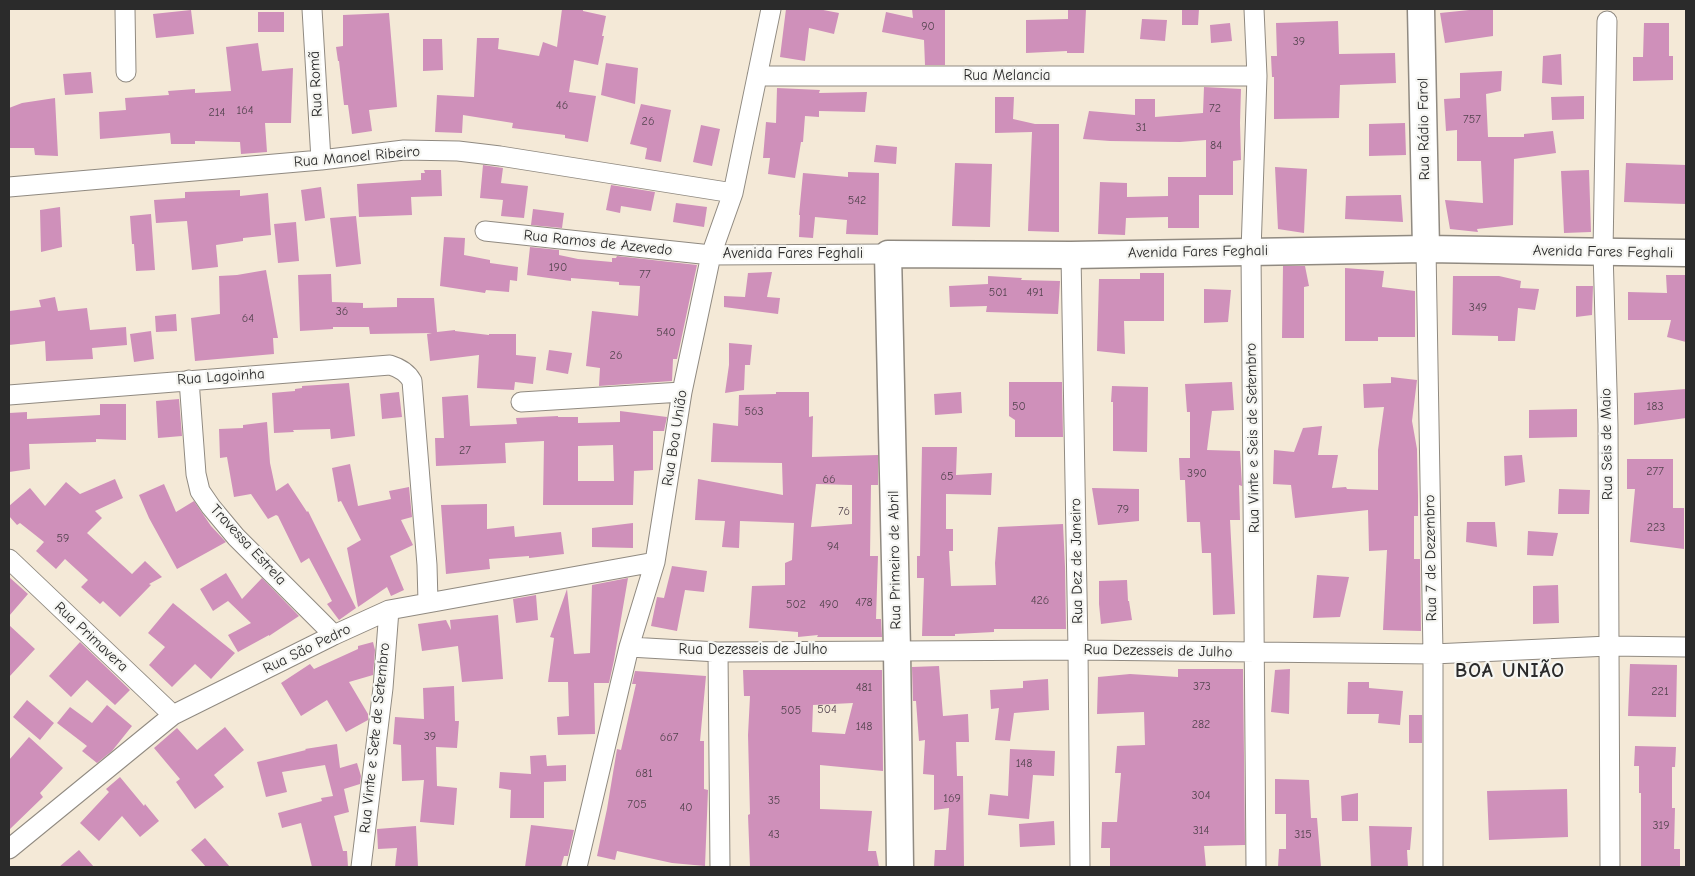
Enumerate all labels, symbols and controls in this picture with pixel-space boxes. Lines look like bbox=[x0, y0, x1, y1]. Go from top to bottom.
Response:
house number: 90 bbox=[921, 20, 935, 34]
house number: 39 bbox=[1293, 35, 1305, 49]
street label: Rua Romã bbox=[305, 50, 327, 118]
street label: Rua Melancia bbox=[963, 67, 1051, 85]
street label: Rua Rádio Farol bbox=[1414, 78, 1434, 180]
house number: 46 bbox=[556, 99, 568, 113]
house number: 72 bbox=[1209, 102, 1221, 116]
house number: 164 bbox=[236, 104, 254, 118]
house number: 214 bbox=[209, 106, 225, 120]
house number: 757 bbox=[1463, 113, 1481, 127]
house number: 26 bbox=[642, 115, 654, 129]
house number: 31 bbox=[1136, 121, 1146, 135]
house number: 84 bbox=[1210, 139, 1222, 153]
street label: Rua Manoel Ribeiro bbox=[293, 143, 421, 171]
house number: 542 bbox=[848, 194, 866, 208]
street label: Rua Ramos de Azevedo bbox=[523, 226, 673, 260]
street label: Avenida Fares Feghali bbox=[1128, 242, 1268, 262]
street label: Avenida Fares Feghali bbox=[1533, 242, 1673, 262]
street label: Avenida Fares Feghali bbox=[723, 245, 863, 263]
house number: 190 bbox=[549, 261, 567, 275]
house number: 77 bbox=[639, 268, 651, 282]
house number: 501 bbox=[989, 286, 1007, 300]
house number: 491 bbox=[1027, 286, 1043, 300]
house number: 349 bbox=[1469, 301, 1487, 315]
house number: 36 bbox=[336, 305, 348, 319]
house number: 64 bbox=[242, 312, 254, 326]
house number: 540 bbox=[656, 326, 676, 340]
street label: Rua Vinte e Seis de Setembro bbox=[1242, 343, 1264, 533]
house number: 26 bbox=[610, 349, 622, 363]
street label: Rua Lagoinha bbox=[177, 365, 265, 389]
street label: Rua Seis de Maio bbox=[1597, 388, 1617, 500]
street label: Rua Boa União bbox=[659, 389, 691, 487]
house number: 50 bbox=[1012, 400, 1026, 414]
house number: 183 bbox=[1646, 400, 1664, 414]
house number: 563 bbox=[744, 405, 764, 419]
house number: 27 bbox=[459, 444, 471, 458]
house number: 277 bbox=[1646, 465, 1664, 479]
house number: 390 bbox=[1187, 467, 1207, 481]
house number: 65 bbox=[940, 470, 954, 484]
house number: 66 bbox=[822, 473, 836, 487]
street label: Rua Primeiro de Abril bbox=[885, 490, 905, 630]
street label: Rua 7 de Dezembro bbox=[1421, 495, 1441, 621]
street label: Rua Dez de Janeiro bbox=[1067, 498, 1087, 624]
street label: Travessa Estrela bbox=[206, 501, 290, 589]
house number: 79 bbox=[1117, 503, 1129, 517]
house number: 76 bbox=[838, 505, 850, 519]
house number: 223 bbox=[1647, 521, 1665, 535]
house number: 59 bbox=[57, 532, 69, 546]
house number: 94 bbox=[827, 540, 839, 554]
house number: 426 bbox=[1031, 594, 1049, 608]
house number: 478 bbox=[855, 596, 873, 610]
street label: Rua Primavera bbox=[50, 598, 132, 676]
house number: 502 bbox=[786, 598, 806, 612]
house number: 490 bbox=[819, 598, 839, 612]
street label: Rua São Pedro bbox=[260, 620, 354, 678]
street label: Rua Dezesseis de Julho bbox=[679, 641, 827, 659]
street label: Rua Dezesseis de Julho bbox=[1083, 641, 1233, 661]
street label: Rua Vinte e Sete de Setembro bbox=[356, 642, 394, 834]
district label: BOA UNIÃO bbox=[1454, 659, 1566, 683]
house number: 373 bbox=[1193, 680, 1211, 694]
house number: 481 bbox=[856, 681, 872, 695]
house number: 221 bbox=[1651, 685, 1669, 699]
house number: 504 bbox=[817, 703, 837, 717]
house number: 505 bbox=[781, 704, 801, 718]
house number: 282 bbox=[1192, 718, 1210, 732]
house number: 148 bbox=[856, 720, 872, 734]
house number: 39 bbox=[424, 730, 436, 744]
house number: 667 bbox=[660, 731, 678, 745]
house number: 148 bbox=[1016, 757, 1032, 771]
house number: 681 bbox=[635, 767, 653, 781]
house number: 304 bbox=[1191, 789, 1211, 803]
house number: 169 bbox=[943, 792, 961, 806]
house number: 35 bbox=[768, 794, 780, 808]
house number: 705 bbox=[627, 798, 647, 812]
house number: 40 bbox=[679, 801, 693, 815]
house number: 319 bbox=[1652, 819, 1670, 833]
house number: 314 bbox=[1193, 824, 1209, 838]
house number: 43 bbox=[768, 828, 780, 842]
house number: 315 bbox=[1294, 828, 1312, 842]

